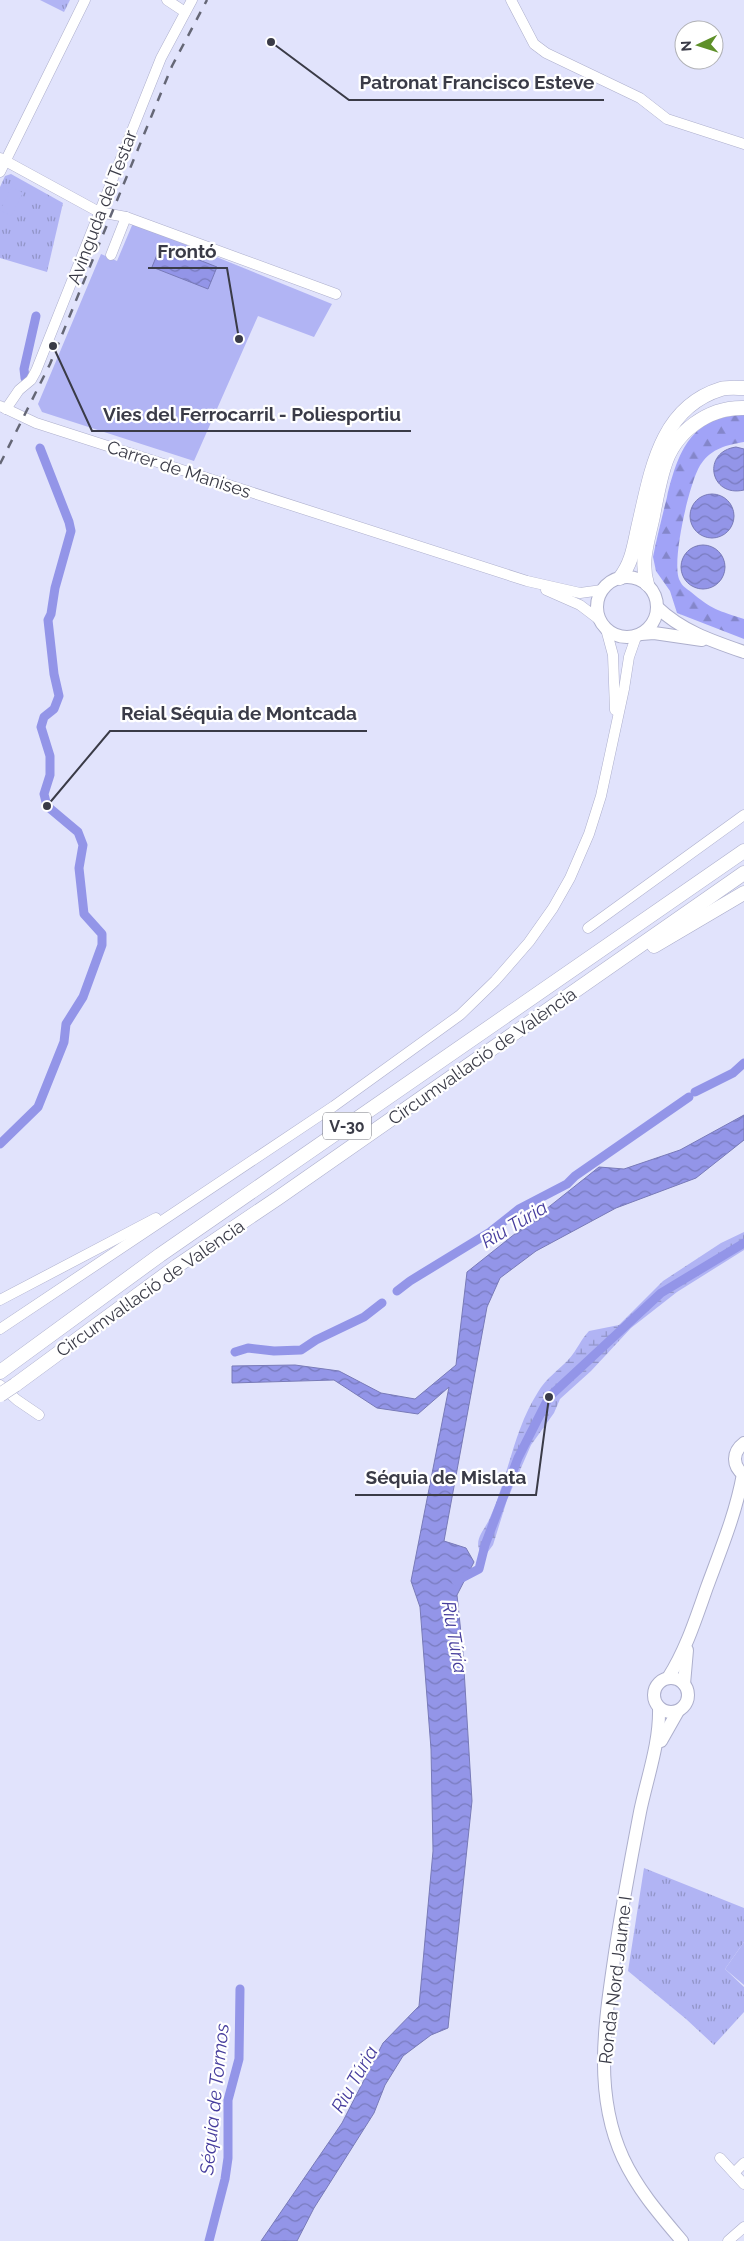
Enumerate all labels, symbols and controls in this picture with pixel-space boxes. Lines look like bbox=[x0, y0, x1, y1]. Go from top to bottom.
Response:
north arrow bbox=[674, 20, 724, 70]
text: N bbox=[678, 40, 694, 52]
callout: Patronat Francisco Esteve bbox=[349, 66, 604, 100]
text: Patronat Francisco Esteve bbox=[360, 71, 594, 93]
street label: Avinguda del Testar bbox=[63, 126, 141, 287]
callout: Frontó bbox=[148, 234, 227, 268]
text: Frontó bbox=[157, 240, 217, 262]
callout: Vies del Ferrocarril - Poliesportiu bbox=[92, 397, 411, 431]
text: Vies del Ferrocarril - Poliesportiu bbox=[103, 403, 401, 425]
street label: Carrer de Manises bbox=[105, 436, 254, 502]
callout: Reial Séquia de Montcada bbox=[110, 697, 367, 731]
text: Reial Séquia de Montcada bbox=[121, 702, 357, 724]
street label: Circumval·lació de València bbox=[384, 983, 580, 1129]
road number: V-30 bbox=[323, 1112, 371, 1140]
water label: Riu Túria bbox=[477, 1196, 551, 1252]
street label: Circumval·lació de València bbox=[52, 1215, 248, 1361]
callout: Séquia de Mislata bbox=[355, 1461, 536, 1495]
text: Séquia de Mislata bbox=[365, 1466, 527, 1488]
water label: Riu Túria bbox=[438, 1599, 472, 1675]
street label: Ronda Nord Jaume I bbox=[594, 1895, 636, 2065]
water label: Séquia de Tormos bbox=[195, 2022, 233, 2177]
water label: Riu Túria bbox=[326, 2042, 382, 2116]

